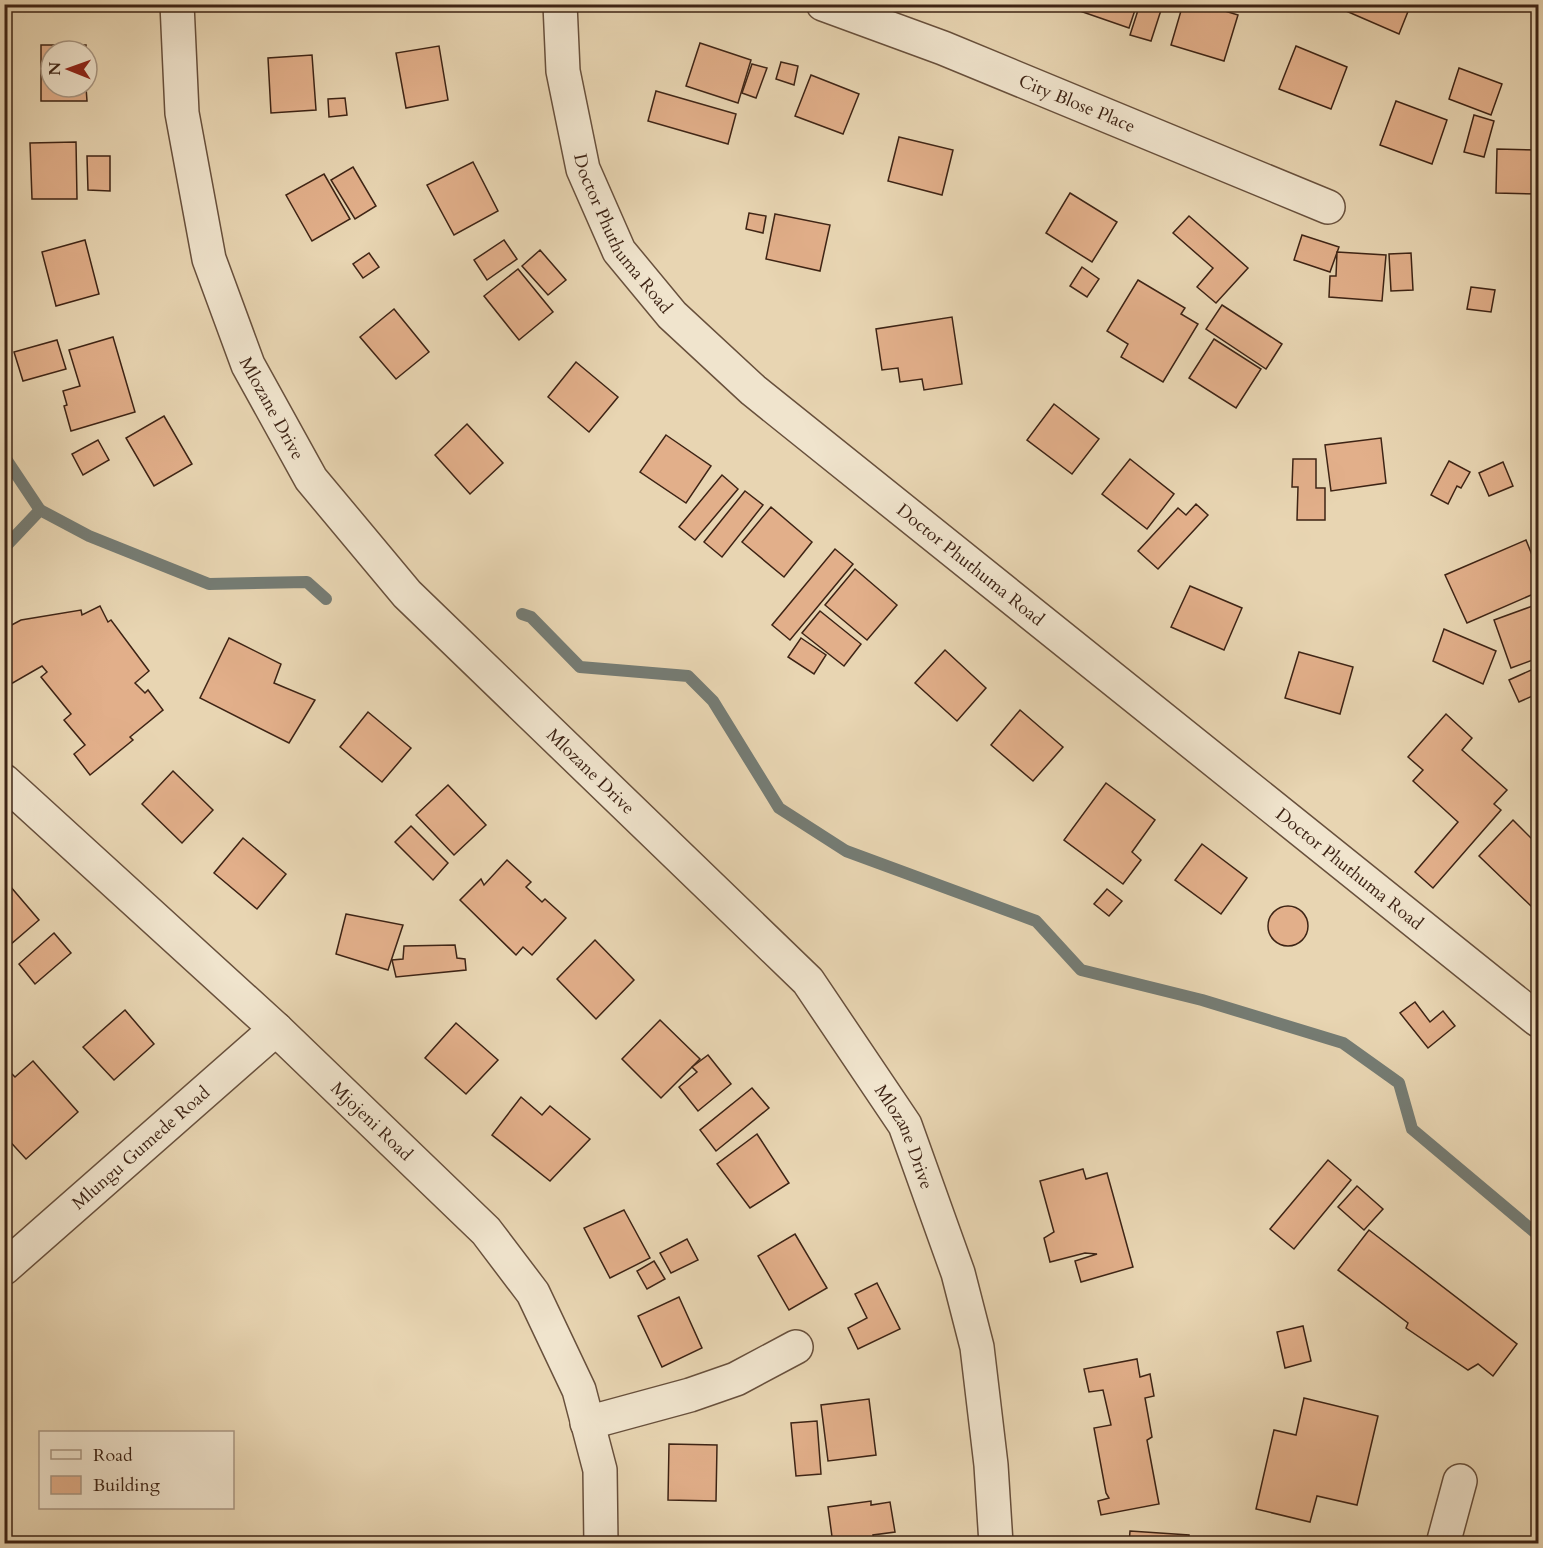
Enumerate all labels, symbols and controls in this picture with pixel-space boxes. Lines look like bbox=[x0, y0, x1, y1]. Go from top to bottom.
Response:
north arrow bbox=[39, 39, 99, 99]
text: N bbox=[44, 62, 66, 76]
street label: City Blose Place bbox=[1015, 68, 1139, 139]
street label: Doctor Phuthuma Road bbox=[568, 151, 678, 319]
street label: Mlozane Drive bbox=[233, 352, 310, 464]
street label: Doctor Phuthuma Road bbox=[891, 498, 1050, 632]
street label: Mlozane Drive bbox=[541, 723, 640, 820]
street label: Doctor Phuthuma Road bbox=[1270, 802, 1429, 936]
street label: Mjojeni Road bbox=[325, 1076, 419, 1167]
street label: Mlozane Drive bbox=[869, 1079, 940, 1193]
street label: Mlungu Gumede Road bbox=[66, 1080, 215, 1215]
legend bbox=[39, 1431, 234, 1509]
text: Road bbox=[93, 1443, 133, 1468]
text: Building bbox=[93, 1473, 161, 1498]

